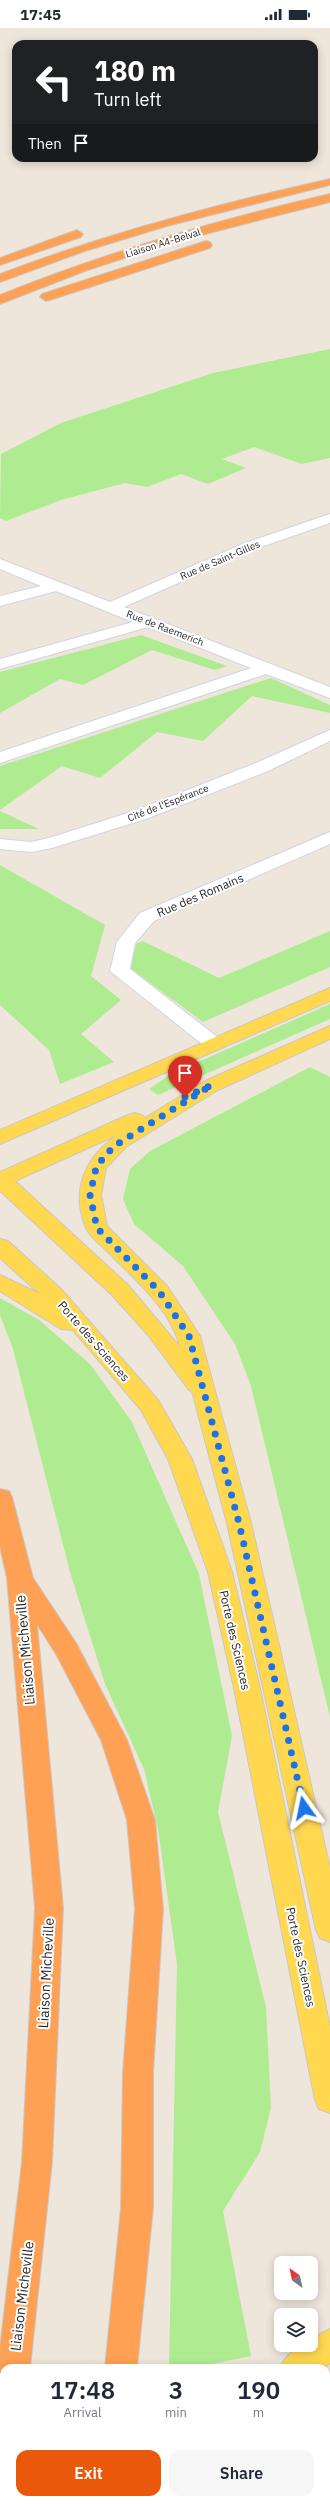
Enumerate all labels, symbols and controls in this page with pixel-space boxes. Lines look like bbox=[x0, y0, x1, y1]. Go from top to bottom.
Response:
text: 17:45 bbox=[20, 5, 61, 24]
text: 180 m bbox=[94, 52, 176, 89]
icon: left bbox=[28, 56, 80, 108]
text: Turn left bbox=[94, 88, 162, 111]
icon: arrive bbox=[70, 132, 92, 154]
text: Then bbox=[28, 134, 62, 153]
street label: Liaison A4-Belval bbox=[124, 225, 202, 261]
street label: Rue de Saint-Gilles bbox=[178, 537, 262, 583]
street label: Rue de Raemerich bbox=[124, 607, 206, 649]
street label: Cité de l'Espérance bbox=[126, 781, 211, 824]
street label: Rue des Romains bbox=[154, 870, 246, 920]
pin bbox=[168, 1056, 202, 1097]
icon: arrive bbox=[174, 1062, 196, 1084]
street label: Porte des Sciences bbox=[55, 1298, 133, 1384]
street label: Porte des Sciences bbox=[216, 1589, 254, 1691]
street label: Liaison Micheville bbox=[11, 1594, 39, 1706]
position arrow bbox=[283, 1787, 325, 1829]
street label: Porte des Sciences bbox=[283, 1906, 319, 2009]
street label: Liaison Micheville bbox=[34, 1917, 58, 2029]
street label: Liaison Micheville bbox=[6, 2240, 38, 2352]
north arrow bbox=[274, 2256, 318, 2300]
map controls bbox=[274, 2256, 318, 2352]
button: layers bbox=[274, 2308, 318, 2352]
text: 17:48 bbox=[50, 2374, 115, 2406]
text: 3 bbox=[169, 2374, 183, 2406]
text: 190 bbox=[237, 2374, 280, 2406]
text: Arrival bbox=[64, 2404, 101, 2421]
text: min bbox=[165, 2404, 187, 2421]
text: m bbox=[253, 2404, 264, 2421]
button: Exit bbox=[16, 2450, 161, 2496]
button: Share bbox=[169, 2450, 314, 2496]

